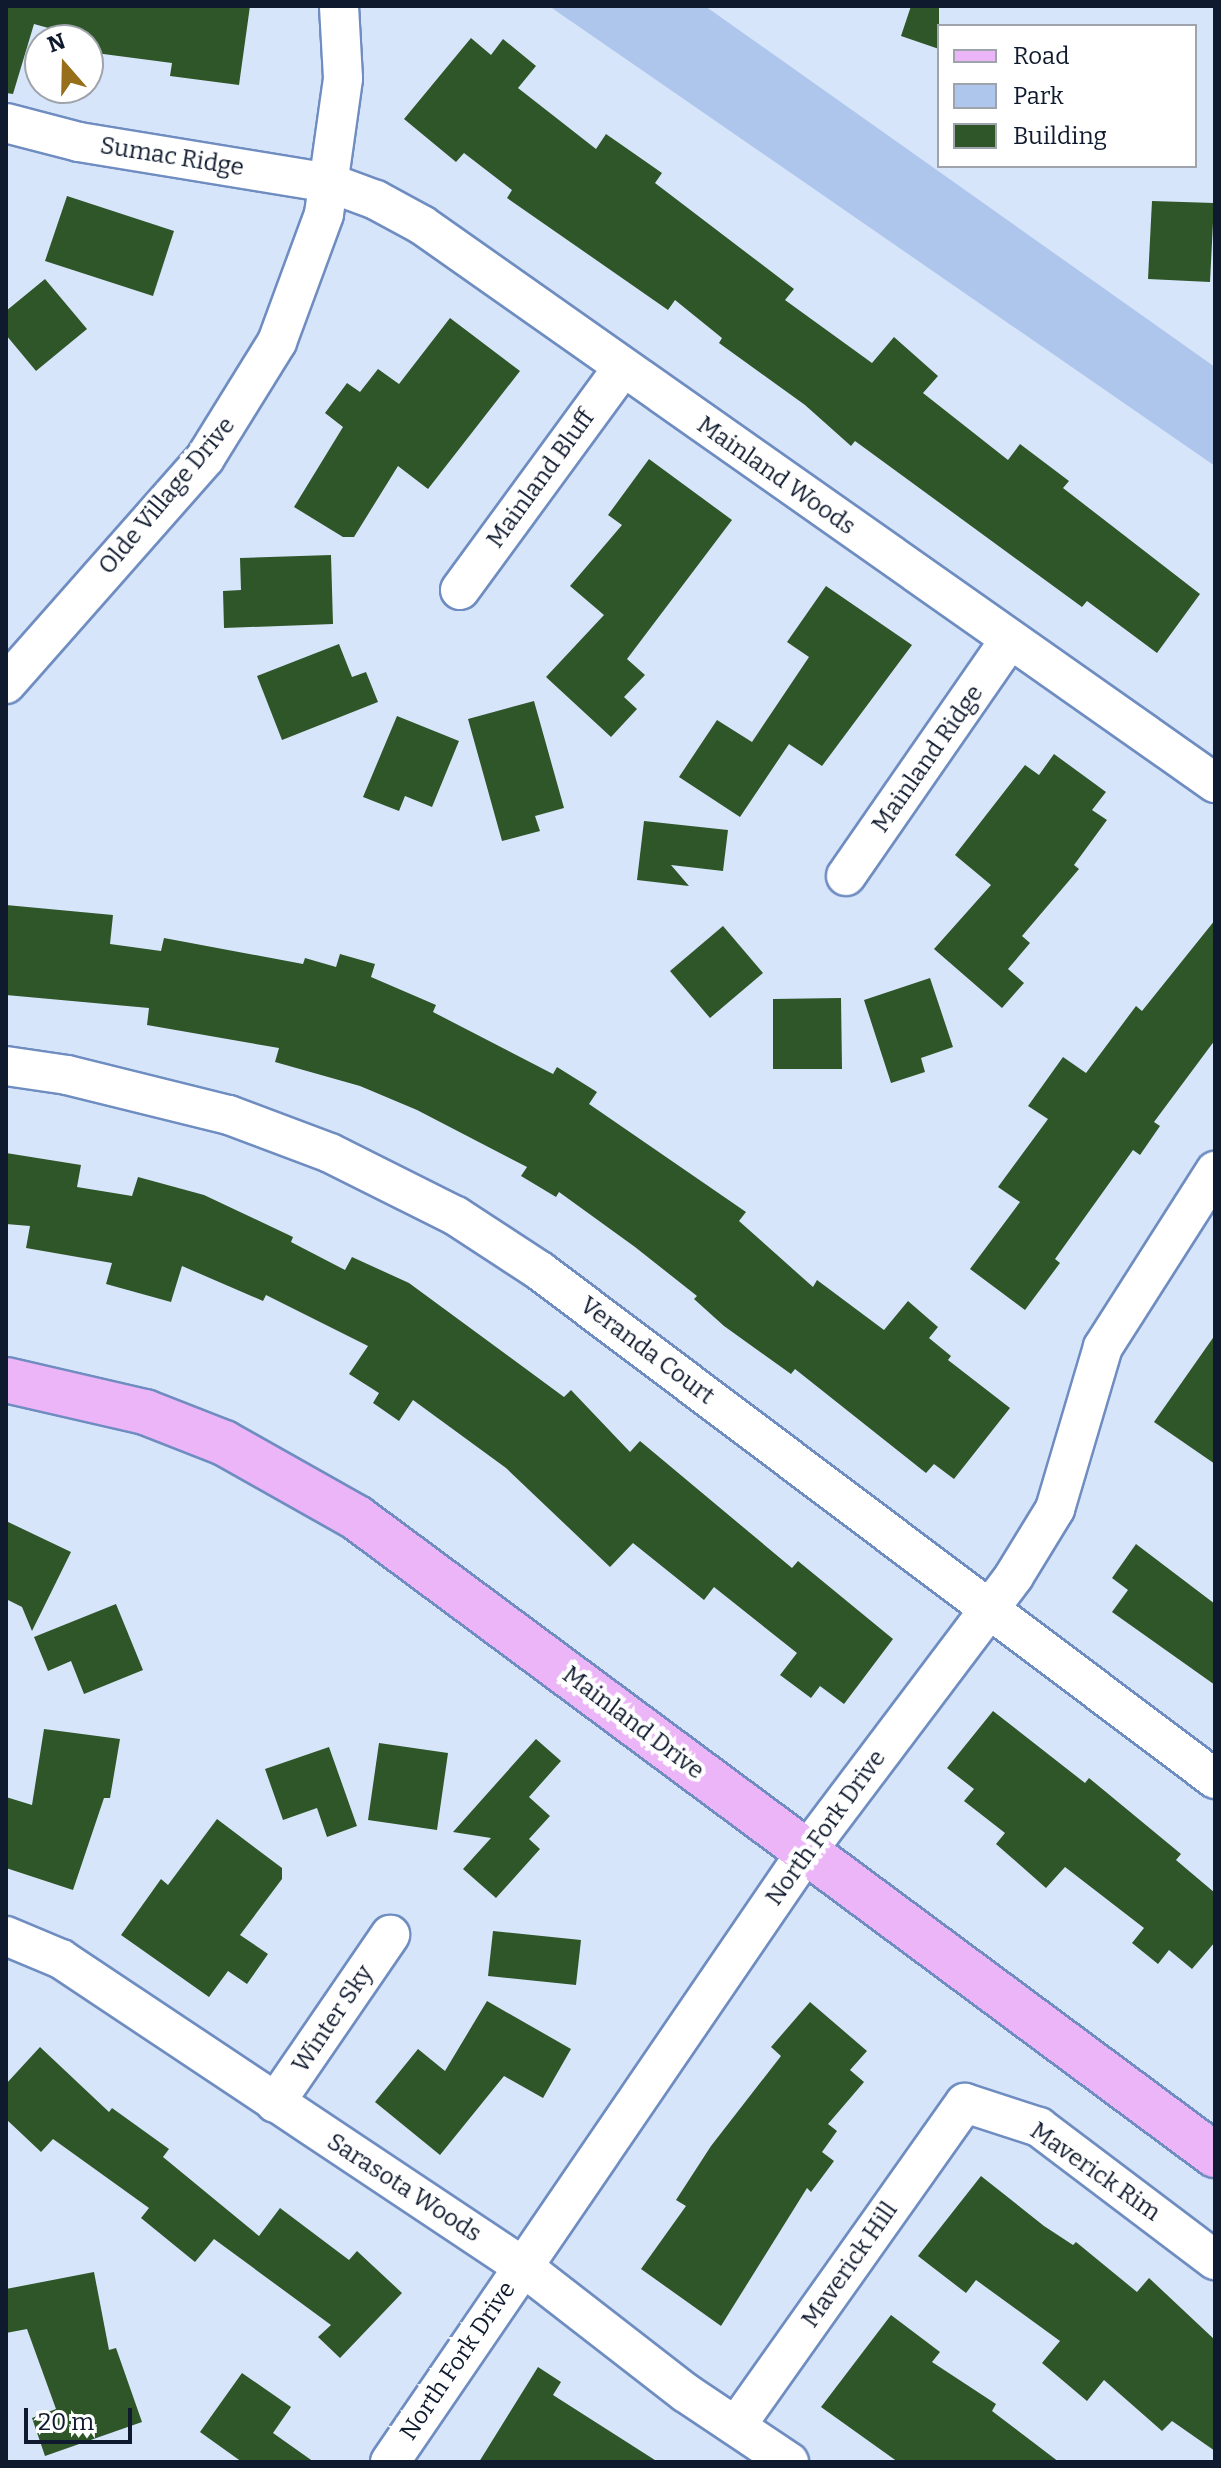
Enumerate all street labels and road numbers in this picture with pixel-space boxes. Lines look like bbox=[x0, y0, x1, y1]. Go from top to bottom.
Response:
street label: Sumac Ridge bbox=[98, 131, 246, 183]
street label: Mainland Bluff bbox=[481, 404, 601, 554]
street label: Mainland Woods bbox=[691, 411, 861, 541]
street label: Olde Village Drive bbox=[93, 412, 241, 580]
street label: Mainland Ridge bbox=[866, 680, 990, 838]
street label: Veranda Court bbox=[574, 1291, 720, 1411]
street label: Mainland Drive bbox=[557, 1660, 709, 1786]
street label: North Fork Drive bbox=[760, 1745, 892, 1911]
street label: Winter Sky bbox=[287, 1960, 379, 2078]
street label: Maverick Rim bbox=[1024, 2117, 1166, 2227]
street label: Sarasota Woods bbox=[322, 2128, 486, 2248]
street label: Maverick Hill bbox=[796, 2197, 904, 2333]
street label: North Fork Drive bbox=[394, 2276, 522, 2446]

